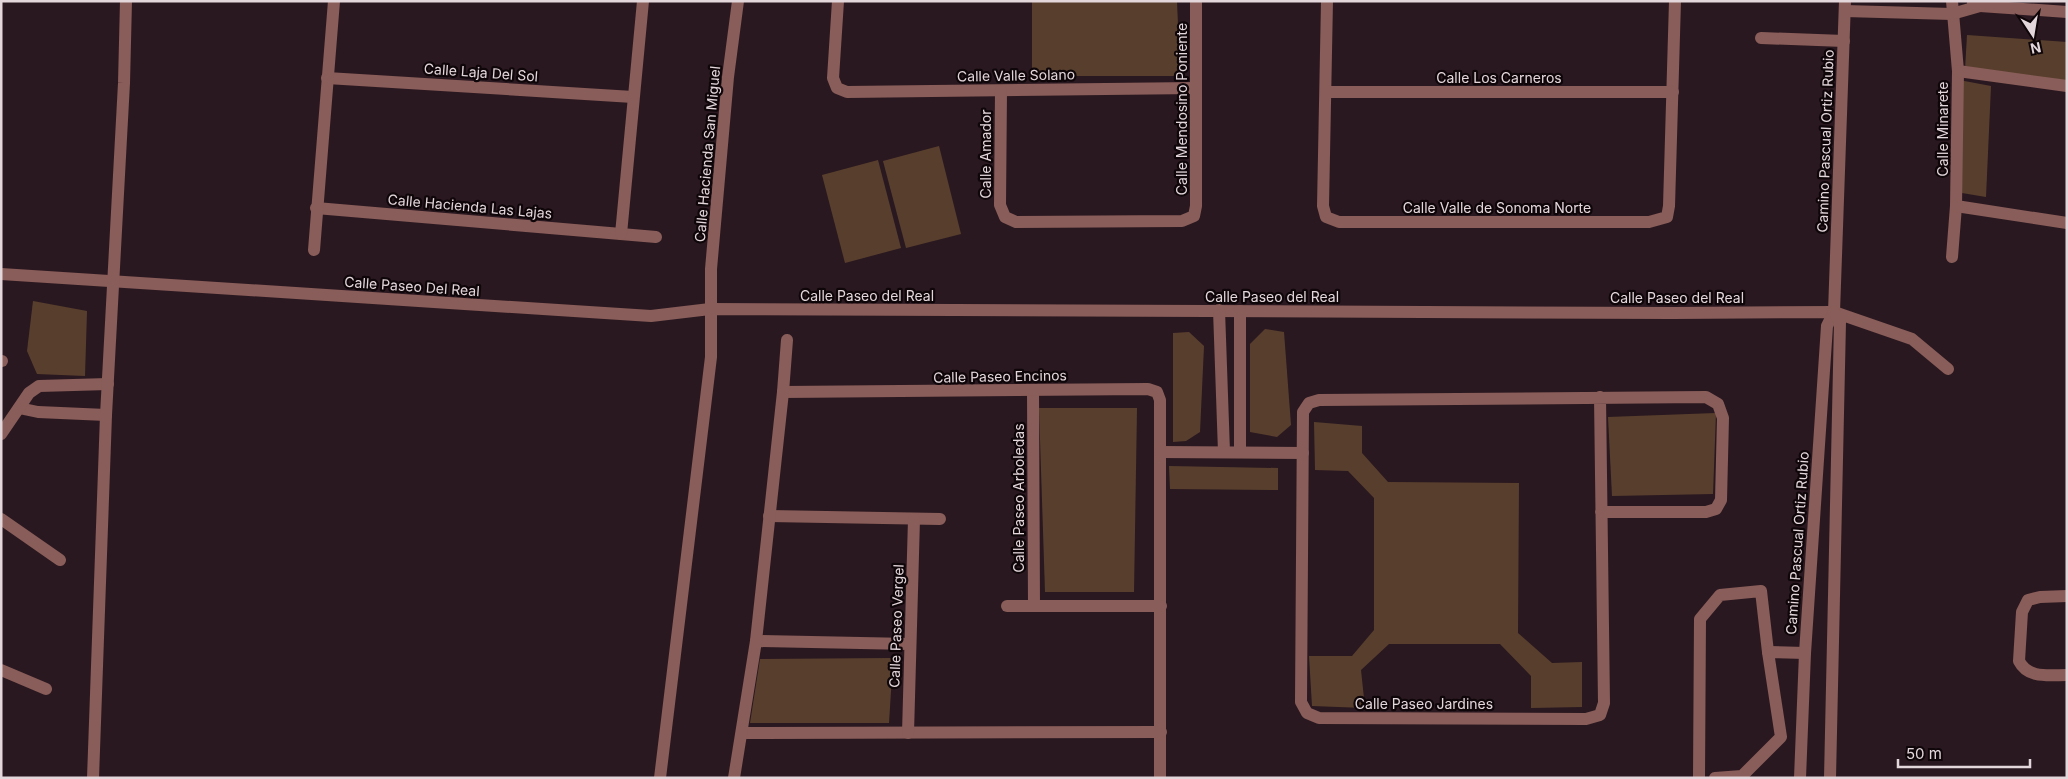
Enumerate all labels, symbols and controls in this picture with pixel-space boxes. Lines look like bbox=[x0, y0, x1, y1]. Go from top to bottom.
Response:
north arrow bbox=[2008, 10, 2058, 60]
street label: Calle Mendosino Poniente bbox=[1173, 23, 1190, 195]
text: N bbox=[2029, 39, 2043, 58]
street label: Camino Pascual Ortiz Rubio bbox=[1813, 49, 1837, 233]
street label: Calle Laja Del Sol bbox=[423, 60, 539, 84]
street label: Calle Hacienda San Miguel bbox=[691, 65, 723, 243]
street label: Calle Valle Solano bbox=[957, 65, 1075, 85]
street label: Calle Los Carneros bbox=[1436, 69, 1562, 86]
street label: Calle Minarete bbox=[1934, 82, 1951, 176]
street label: Calle Amador bbox=[977, 110, 994, 199]
street label: Calle Hacienda Las Lajas bbox=[387, 190, 553, 222]
street label: Calle Valle de Sonoma Norte bbox=[1403, 199, 1591, 216]
street label: Calle Paseo Del Real bbox=[344, 273, 480, 299]
street label: Calle Paseo del Real bbox=[800, 287, 934, 304]
street label: Calle Paseo del Real bbox=[1205, 288, 1339, 305]
street label: Calle Paseo del Real bbox=[1610, 289, 1744, 306]
street label: Calle Paseo Encinos bbox=[933, 366, 1067, 386]
street label: Calle Paseo Arboledas bbox=[1010, 423, 1027, 573]
street label: Camino Pascual Ortiz Rubio bbox=[1782, 451, 1812, 635]
street label: Calle Paseo Vergel bbox=[885, 564, 907, 688]
street label: Calle Paseo Jardines bbox=[1355, 695, 1493, 712]
scale bar bbox=[1898, 736, 2030, 768]
text: 50 m bbox=[1906, 744, 1942, 763]

